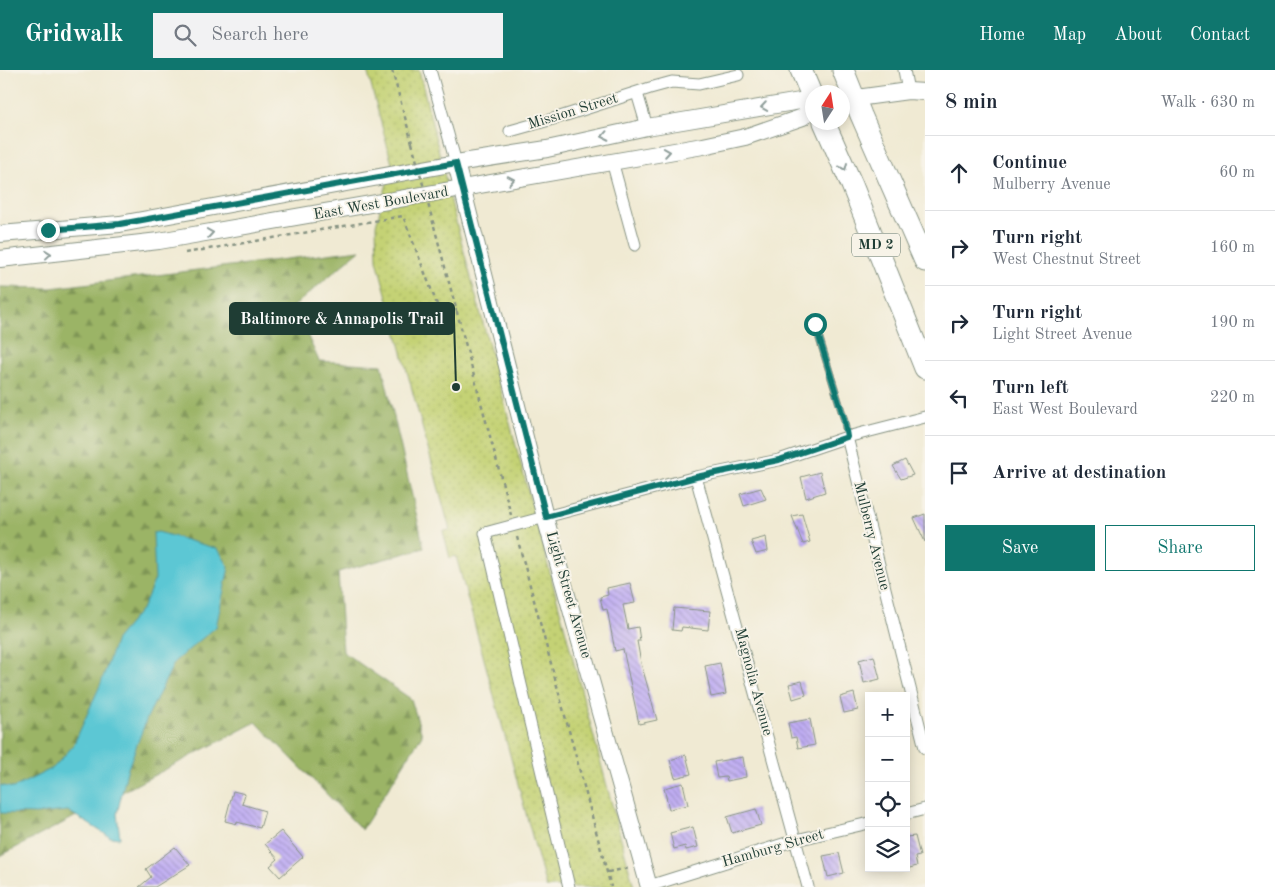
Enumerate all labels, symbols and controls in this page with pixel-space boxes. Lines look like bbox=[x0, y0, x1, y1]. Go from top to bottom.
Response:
search box bbox=[153, 13, 503, 58]
icon: search bbox=[171, 21, 199, 49]
text: Gridwalk bbox=[25, 23, 123, 47]
text: Search here bbox=[211, 26, 309, 45]
text: Home bbox=[979, 26, 1025, 44]
text: Map bbox=[1053, 26, 1086, 44]
text: About bbox=[1114, 26, 1162, 44]
text: Contact bbox=[1190, 26, 1250, 44]
north arrow bbox=[805, 85, 850, 130]
street label: Mission Street bbox=[526, 91, 620, 133]
text: 8 min bbox=[945, 92, 998, 113]
text: Walk · 630 m bbox=[1160, 95, 1255, 111]
one-way arrow bbox=[760, 101, 768, 112]
one-way arrow bbox=[600, 131, 609, 141]
one-way arrow bbox=[663, 147, 672, 157]
text: Continue bbox=[992, 154, 1067, 173]
icon: ahead bbox=[945, 159, 973, 187]
one-way arrow bbox=[838, 162, 849, 171]
text: 60 m bbox=[1219, 165, 1255, 181]
one-way arrow bbox=[506, 176, 515, 186]
text: Mulberry Avenue bbox=[992, 177, 1111, 193]
street label: East West Boulevard bbox=[312, 185, 450, 223]
route end bbox=[37, 219, 60, 242]
one-way arrow bbox=[205, 228, 214, 238]
text: Turn right bbox=[992, 229, 1082, 248]
road number: MD 2 bbox=[852, 234, 900, 256]
icon: right bbox=[945, 234, 973, 262]
text: 160 m bbox=[1210, 240, 1255, 256]
one-way arrow bbox=[45, 249, 53, 260]
text: West Chestnut Street bbox=[992, 252, 1141, 268]
callout: Baltimore & Annapolis Trail bbox=[230, 303, 454, 334]
text: Turn right bbox=[992, 304, 1082, 323]
icon: right bbox=[945, 309, 973, 337]
text: Baltimore & Annapolis Trail bbox=[240, 312, 444, 328]
route start bbox=[804, 313, 827, 336]
text: 190 m bbox=[1210, 315, 1255, 331]
text: Light Street Avenue bbox=[992, 327, 1132, 343]
text: Turn left bbox=[992, 379, 1069, 398]
icon: left bbox=[945, 384, 973, 412]
text: 220 m bbox=[1210, 390, 1255, 406]
text: East West Boulevard bbox=[992, 402, 1138, 418]
icon: arrive bbox=[945, 459, 973, 487]
text: Arrive at destination bbox=[992, 464, 1166, 483]
street label: Mulberry Avenue bbox=[850, 480, 892, 592]
button: Save bbox=[945, 525, 1095, 571]
button: Share bbox=[1105, 525, 1255, 571]
street label: Light Street Avenue bbox=[543, 530, 593, 660]
street label: Magnolia Avenue bbox=[731, 626, 775, 738]
map controls bbox=[865, 692, 910, 872]
button: + bbox=[865, 692, 910, 737]
button: − bbox=[865, 737, 910, 782]
button: locate bbox=[865, 782, 910, 827]
street label: Hamburg Street bbox=[720, 827, 826, 871]
button: layers bbox=[865, 827, 910, 872]

